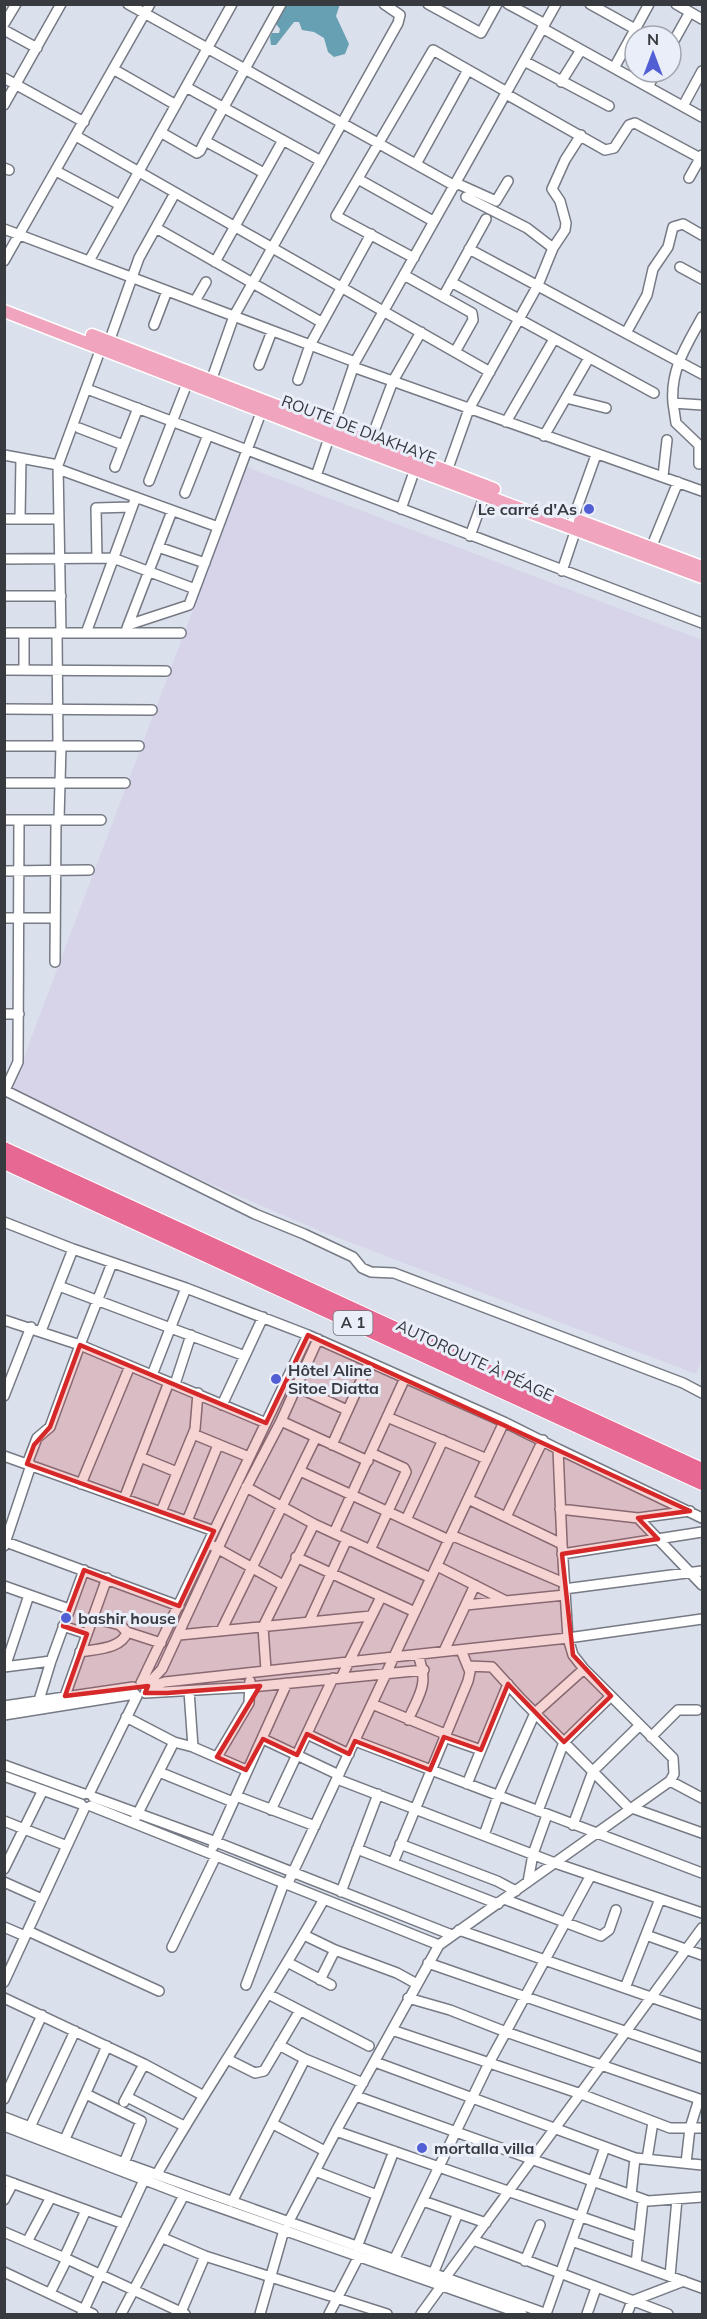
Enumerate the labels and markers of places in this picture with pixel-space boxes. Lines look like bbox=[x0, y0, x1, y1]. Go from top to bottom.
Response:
place label: Le carré d'As bbox=[478, 499, 577, 519]
marker: Le carré d'As bbox=[582, 502, 596, 516]
place label: Hôtel Aline Sitoe Diatta bbox=[288, 1360, 379, 1398]
marker: Hôtel Aline Sitoe Diatta bbox=[269, 1372, 283, 1386]
place label: bashir house bbox=[78, 1608, 176, 1628]
marker: bashir house bbox=[59, 1611, 73, 1625]
place label: mortalla villa bbox=[434, 2138, 534, 2158]
marker: mortalla villa bbox=[415, 2141, 429, 2155]

